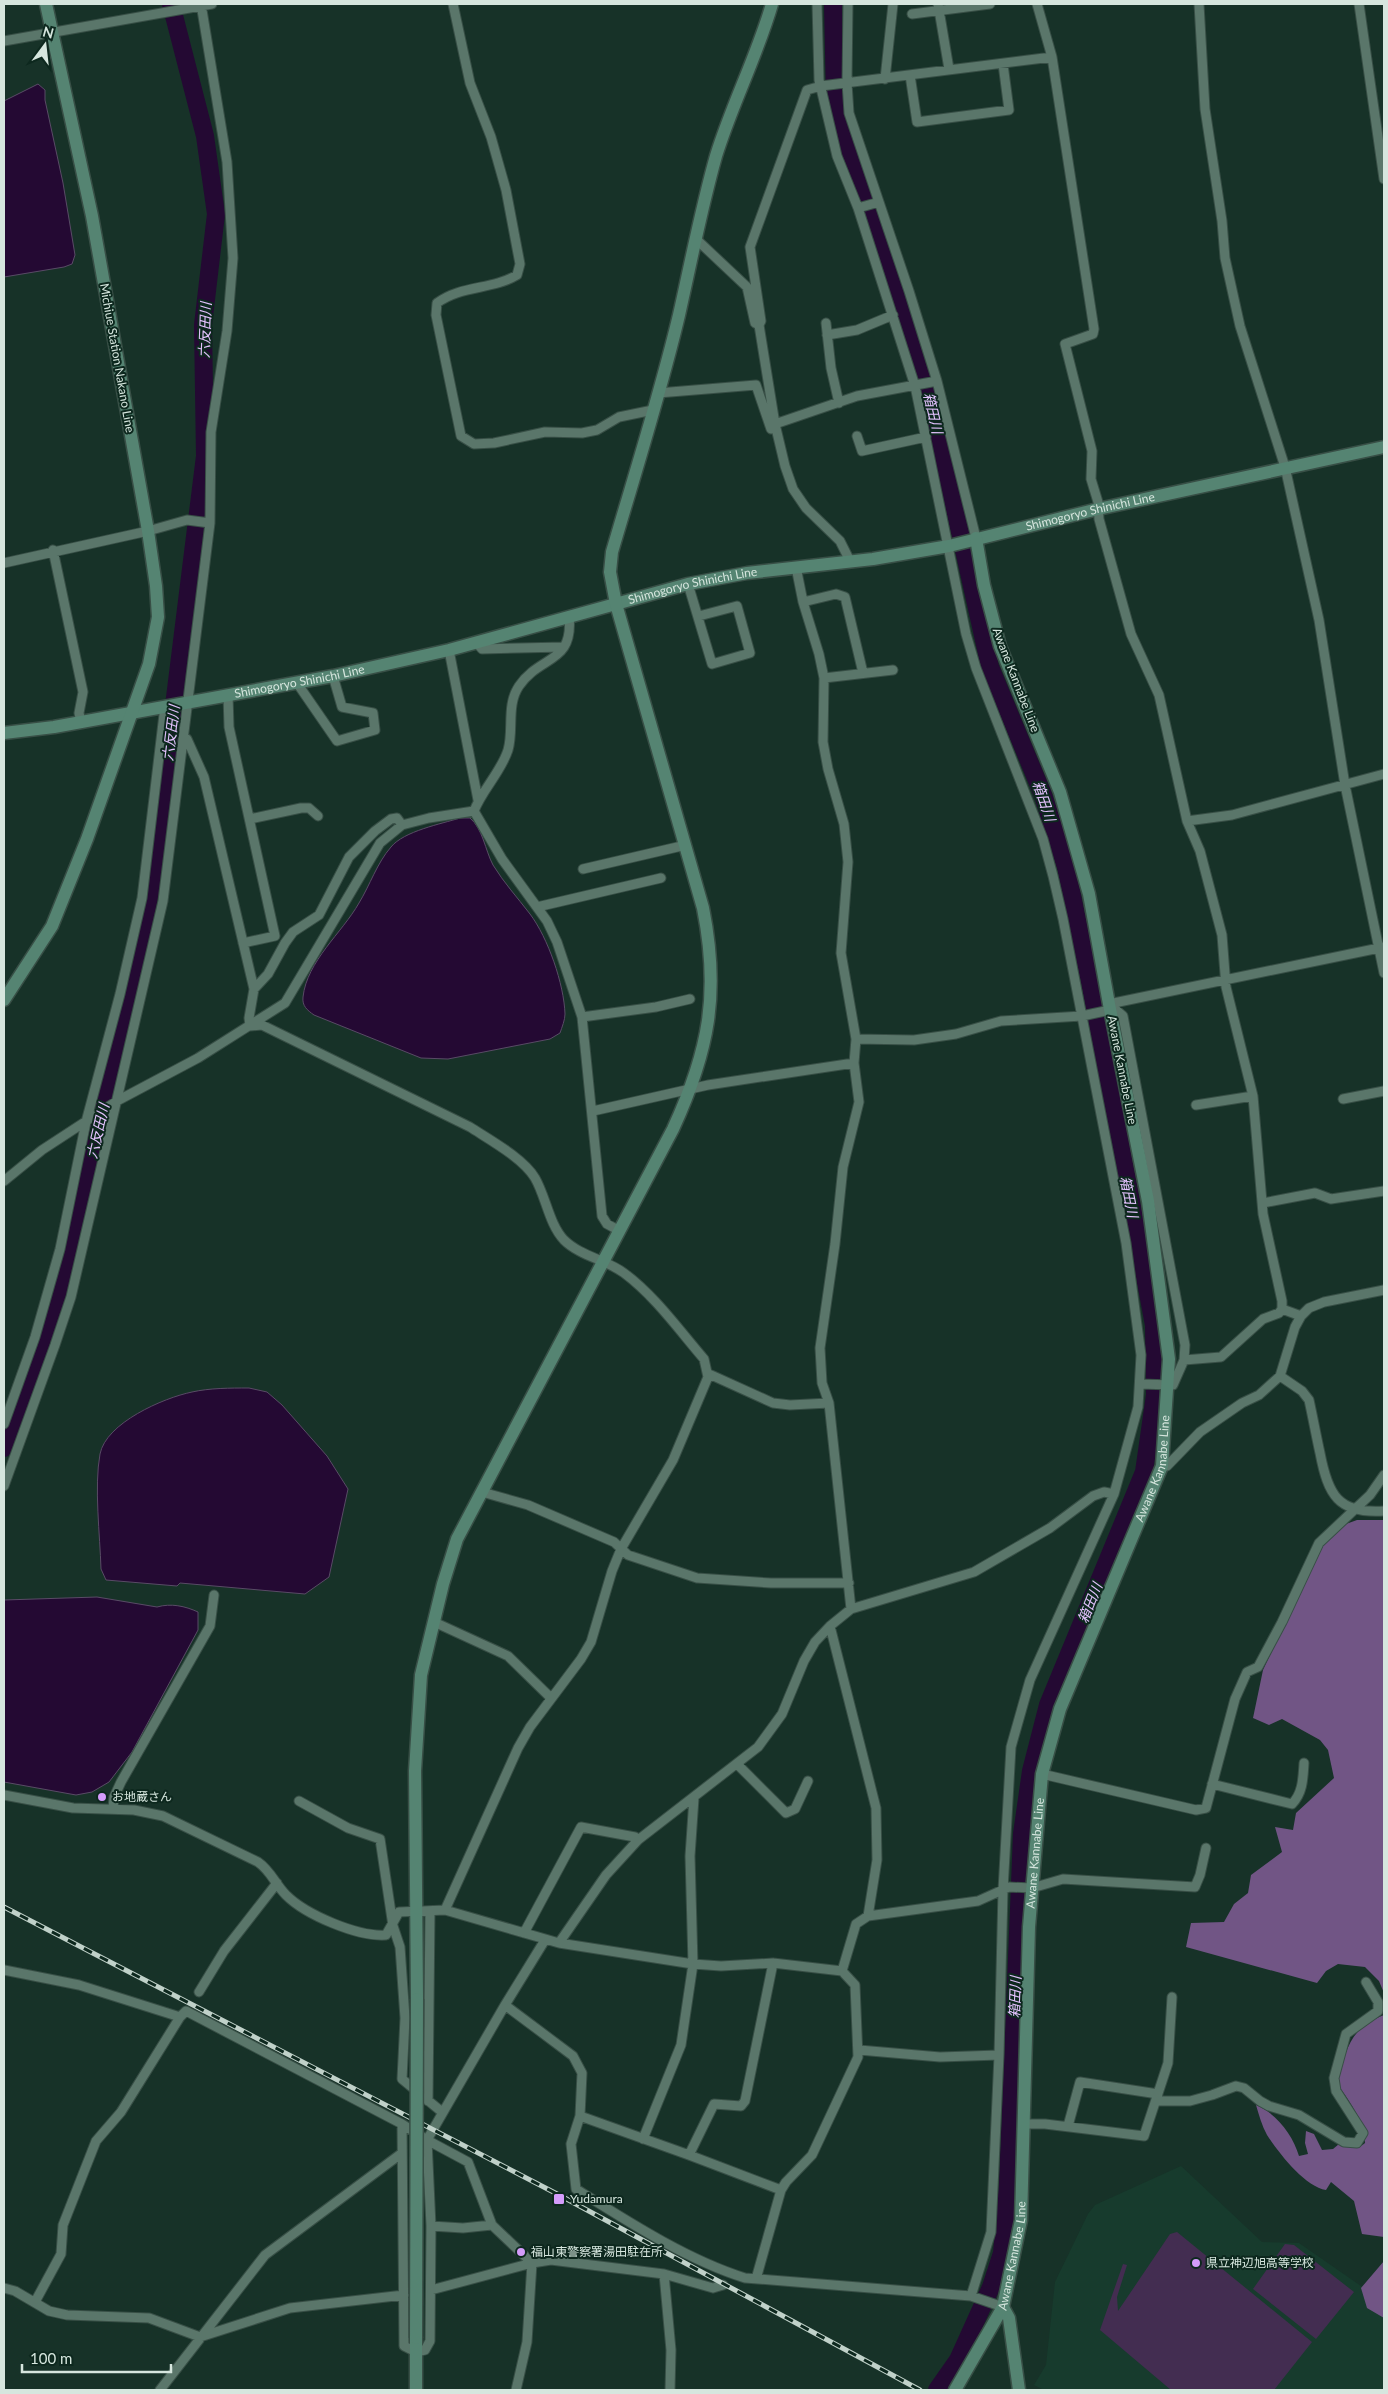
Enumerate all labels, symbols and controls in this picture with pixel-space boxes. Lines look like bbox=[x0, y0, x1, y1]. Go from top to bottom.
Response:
north arrow bbox=[20, 20, 70, 70]
text: N bbox=[41, 22, 56, 42]
street label: Michiue Station Nakano Line bbox=[97, 282, 138, 434]
water label: 六反田川 bbox=[195, 300, 214, 358]
water label: 箱田川 bbox=[920, 391, 947, 437]
street label: Shimogoryo Shinichi Line bbox=[1024, 489, 1156, 534]
street label: Shimogoryo Shinichi Line bbox=[626, 564, 758, 607]
street label: Awane Kannabe Line bbox=[990, 625, 1043, 734]
street label: Shimogoryo Shinichi Line bbox=[233, 661, 366, 701]
water label: 六反田川 bbox=[159, 702, 183, 762]
water label: 箱田川 bbox=[1030, 778, 1060, 825]
street label: Awane Kannabe Line bbox=[1105, 1014, 1140, 1126]
water label: 六反田川 bbox=[83, 1100, 113, 1160]
water label: 箱田川 bbox=[1117, 1175, 1142, 1221]
street label: Awane Kannabe Line bbox=[1131, 1415, 1172, 1524]
water label: 箱田川 bbox=[1074, 1578, 1106, 1625]
place label: お地蔵さん bbox=[112, 1789, 172, 1804]
marker: お地蔵さん bbox=[96, 1791, 108, 1803]
street label: Awane Kannabe Line bbox=[1023, 1797, 1047, 1909]
water label: 箱田川 bbox=[1005, 1974, 1024, 2018]
place label: Yudamura bbox=[570, 2191, 623, 2206]
marker: Yudamura bbox=[552, 2192, 566, 2206]
street label: Awane Kannabe Line bbox=[995, 2201, 1029, 2312]
place label: 福山東警察署湯田駐在所 bbox=[531, 2244, 663, 2259]
marker: 福山東警察署湯田駐在所 bbox=[515, 2246, 527, 2258]
place label: 県立神辺旭高等学校 bbox=[1206, 2255, 1314, 2270]
marker: 県立神辺旭高等学校 bbox=[1190, 2257, 1202, 2269]
scale bar bbox=[22, 2342, 171, 2374]
text: 100 m bbox=[30, 2349, 72, 2367]

